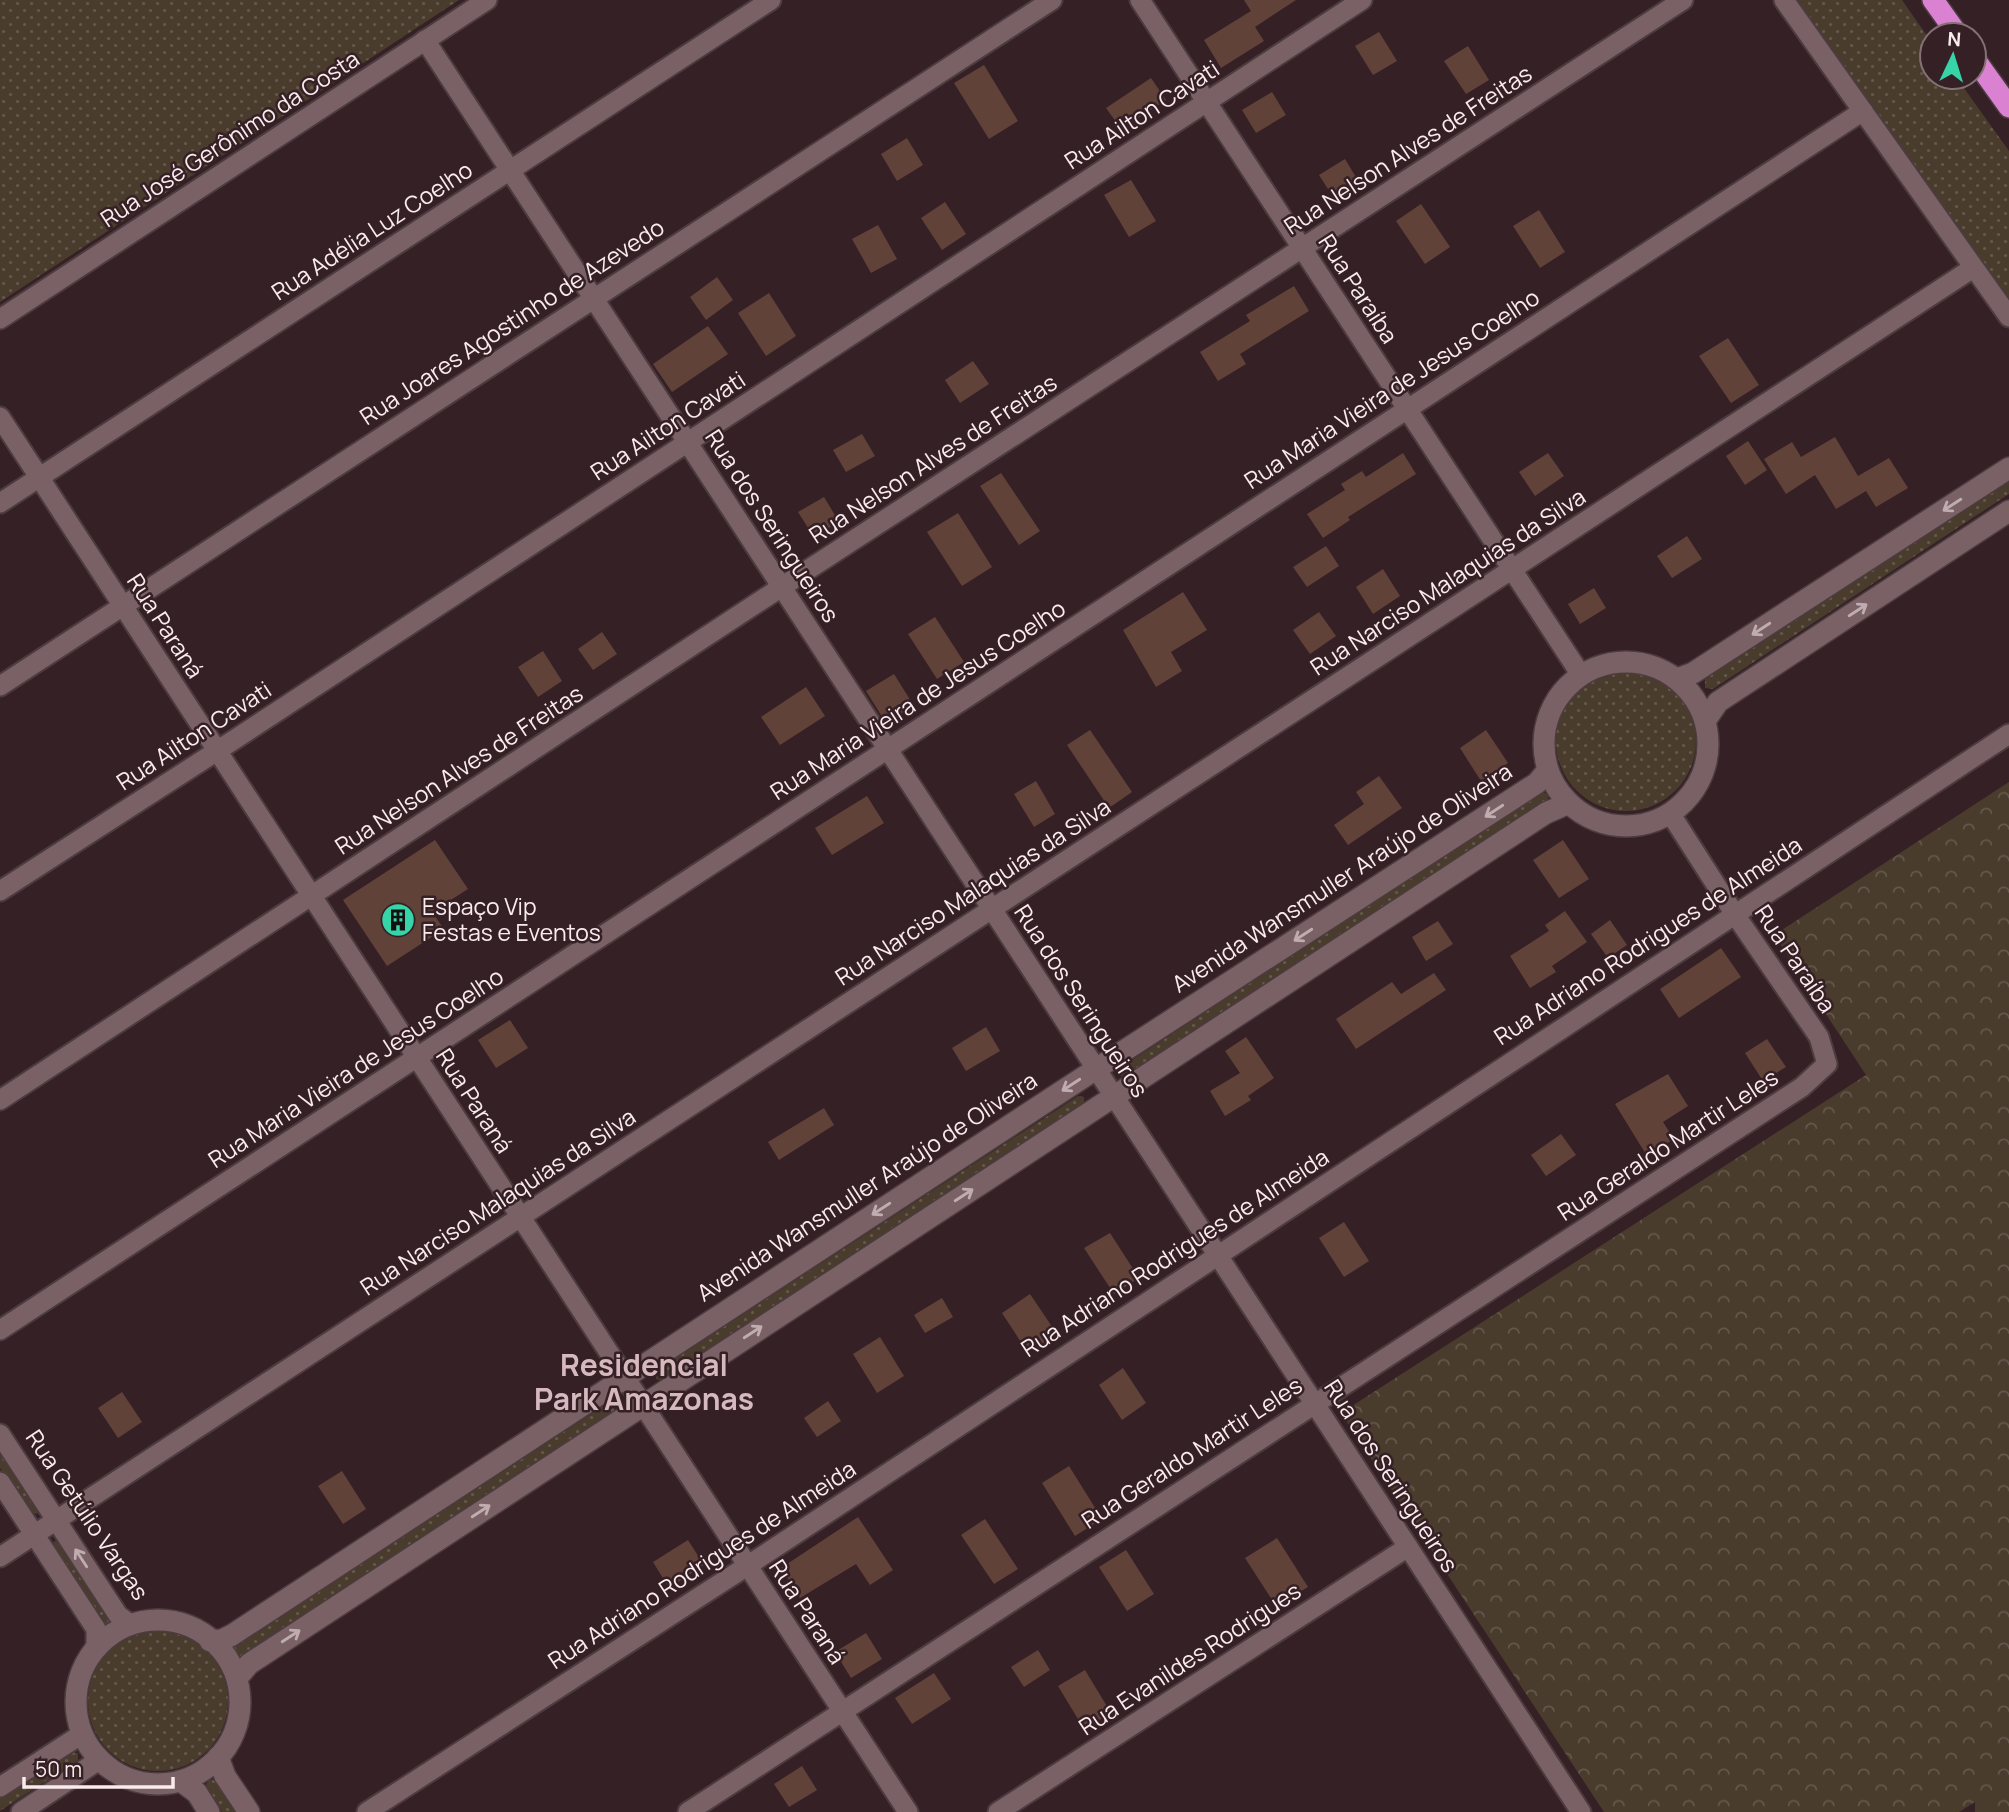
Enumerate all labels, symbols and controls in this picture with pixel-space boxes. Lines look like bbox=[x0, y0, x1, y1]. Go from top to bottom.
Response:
north arrow bbox=[1918, 21, 1988, 91]
text: N bbox=[1946, 26, 1962, 52]
street label: Rua José Gerônimo da Costa bbox=[94, 42, 365, 234]
street label: Rua Ailton Cavati bbox=[1058, 52, 1225, 176]
street label: Rua Nelson Alves de Freitas bbox=[1277, 57, 1538, 241]
street label: Rua Adélia Luz Coelho bbox=[265, 153, 478, 307]
street label: Rua Joares Agostinho de Azevedo bbox=[353, 211, 670, 432]
street label: Rua Paraíba bbox=[1312, 228, 1406, 349]
street label: Rua Maria Vieira de Jesus Coelho bbox=[1238, 281, 1545, 496]
street label: Rua Ailton Cavati bbox=[584, 363, 751, 487]
street label: Rua Nelson Alves de Freitas bbox=[802, 366, 1063, 550]
street label: Rua dos Seringueiros bbox=[698, 423, 847, 628]
street label: Rua Narciso Malaquias da Silva bbox=[1304, 480, 1591, 682]
one-way arrow bbox=[1942, 498, 1962, 512]
street label: Rua Paraná bbox=[120, 567, 212, 684]
street label: Rua Maria Vieira de Jesus Coelho bbox=[764, 592, 1071, 807]
one-way arrow bbox=[1848, 603, 1867, 617]
one-way arrow bbox=[1752, 622, 1771, 636]
street label: Rua Ailton Cavati bbox=[110, 673, 277, 797]
street label: Rua Nelson Alves de Freitas bbox=[328, 677, 589, 861]
street label: Avenida Wansmuller Araújo de Oliveira bbox=[1165, 755, 1518, 999]
street label: Rua Narciso Malaquias da Silva bbox=[829, 790, 1116, 992]
one-way arrow bbox=[1485, 804, 1504, 818]
street label: Rua Adriano Rodrigues de Almeida bbox=[1487, 828, 1808, 1052]
place label: Espaço Vip Festas e Eventos bbox=[422, 890, 601, 948]
street label: Rua dos Seringueiros bbox=[1007, 898, 1156, 1103]
street label: Rua Paraíba bbox=[1748, 898, 1844, 1019]
building icon: Espaço Vip Festas e Eventos bbox=[379, 901, 417, 939]
one-way arrow bbox=[1294, 927, 1313, 942]
street label: Rua Maria Vieira de Jesus Coelho bbox=[202, 960, 509, 1175]
street label: Rua Paraná bbox=[429, 1042, 521, 1159]
street label: Rua Geraldo Martir Leles bbox=[1551, 1061, 1784, 1228]
street label: Avenida Wansmuller Araújo de Oliveira bbox=[690, 1064, 1043, 1308]
one-way arrow bbox=[1062, 1078, 1081, 1092]
street label: Rua Narciso Malaquias da Silva bbox=[354, 1100, 641, 1302]
street label: Rua Adriano Rodrigues de Almeida bbox=[1014, 1140, 1335, 1364]
one-way arrow bbox=[954, 1187, 973, 1202]
one-way arrow bbox=[871, 1203, 891, 1217]
one-way arrow bbox=[743, 1325, 762, 1340]
district label: Residencial Park Amazonas bbox=[534, 1344, 754, 1419]
street label: Rua Geraldo Martir Leles bbox=[1075, 1369, 1308, 1536]
street label: Rua dos Seringueiros bbox=[1317, 1373, 1466, 1578]
street label: Rua Getúlio Vargas bbox=[19, 1423, 157, 1606]
street label: Rua Adriano Rodrigues de Almeida bbox=[541, 1452, 862, 1676]
one-way arrow bbox=[471, 1504, 490, 1518]
one-way arrow bbox=[74, 1548, 88, 1568]
street label: Rua Paraná bbox=[762, 1553, 854, 1670]
street label: Rua Evanildes Rodrigues bbox=[1072, 1574, 1307, 1742]
one-way arrow bbox=[281, 1629, 300, 1644]
scale bar bbox=[24, 1745, 173, 1789]
text: 50 m bbox=[35, 1755, 82, 1783]

